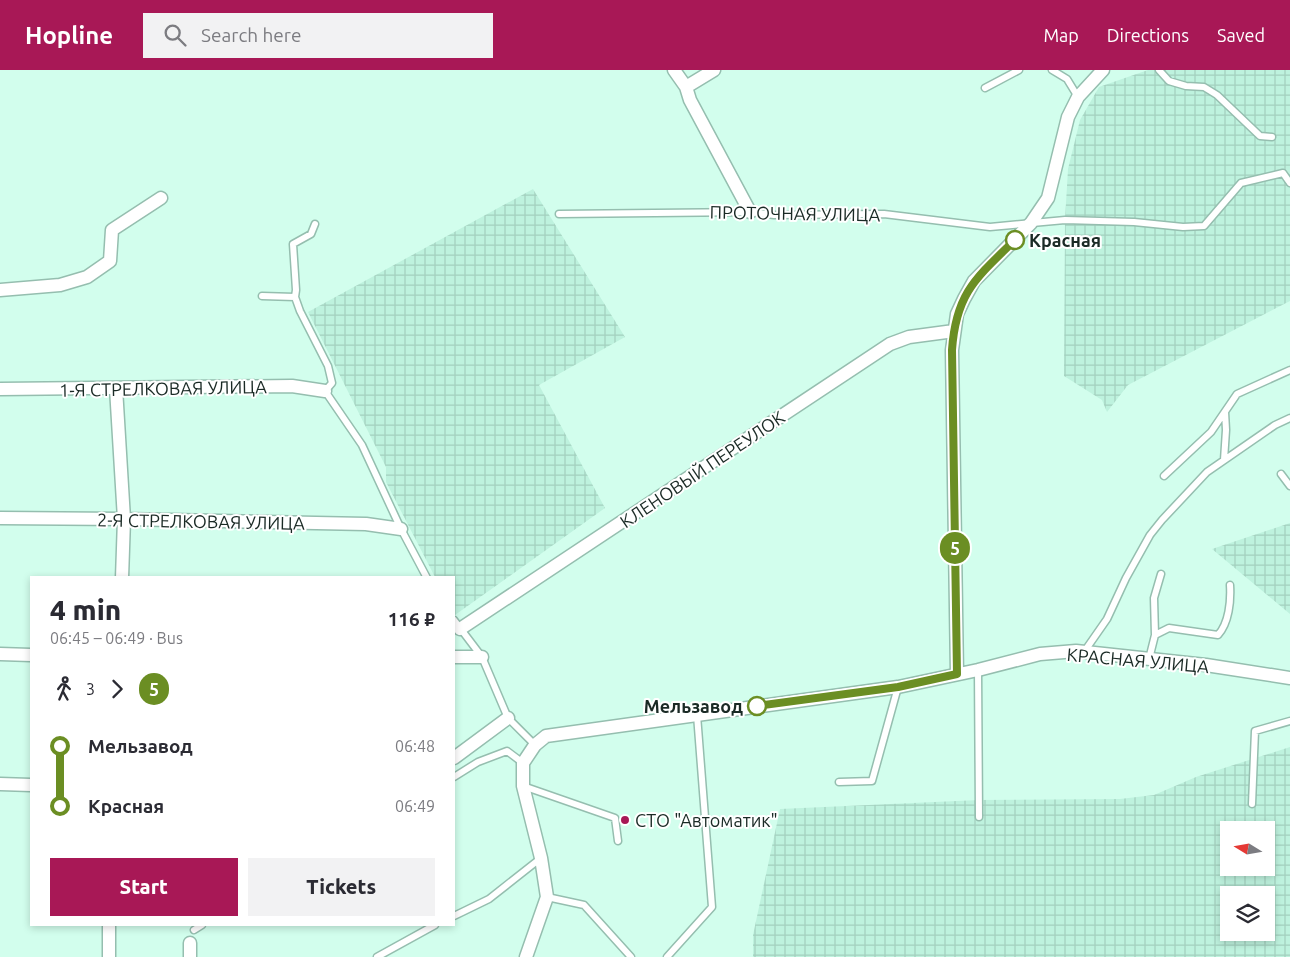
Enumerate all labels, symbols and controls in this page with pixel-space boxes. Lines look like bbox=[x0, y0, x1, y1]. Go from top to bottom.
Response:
search box bbox=[143, 13, 493, 58]
icon: search bbox=[161, 21, 189, 49]
text: Hopline bbox=[25, 22, 113, 49]
text: Search here bbox=[201, 24, 301, 46]
text: Map bbox=[1043, 25, 1079, 45]
text: Directions bbox=[1107, 25, 1189, 45]
text: Saved bbox=[1217, 25, 1265, 45]
street label: ПРОТОЧНАЯ УЛИЦА bbox=[709, 202, 881, 224]
marker: Красная bbox=[1005, 230, 1025, 250]
place label: Красная bbox=[1029, 230, 1101, 250]
street label: 1-Я СТРЕЛКОВАЯ УЛИЦА bbox=[59, 376, 267, 400]
street label: КЛЕНОВЫЙ ПЕРЕУЛОК bbox=[616, 406, 788, 532]
street label: 2-Я СТРЕЛКОВАЯ УЛИЦА bbox=[97, 509, 305, 533]
line badge: 5 bbox=[939, 532, 971, 564]
text: 5 bbox=[950, 538, 960, 558]
text: 4 min bbox=[50, 594, 121, 625]
text: 116 ₽ bbox=[388, 608, 435, 630]
text: 06:45 – 06:49 · Bus bbox=[50, 629, 183, 647]
street label: КРАСНАЯ УЛИЦА bbox=[1066, 644, 1210, 676]
icon: walk bbox=[50, 675, 78, 703]
icon: forward bbox=[103, 675, 131, 703]
text: 5 bbox=[149, 679, 159, 699]
text: 3 bbox=[86, 680, 95, 698]
place label: Мельзавод bbox=[644, 696, 743, 716]
marker: Мельзавод bbox=[747, 696, 767, 716]
text: Мельзавод bbox=[88, 735, 193, 757]
text: 06:48 bbox=[395, 737, 435, 755]
text: Красная bbox=[88, 795, 164, 817]
text: 06:49 bbox=[395, 797, 435, 815]
place label: СТО "Автоматик" bbox=[635, 810, 778, 830]
marker: СТО "Автоматик" bbox=[619, 814, 631, 826]
north arrow bbox=[1220, 821, 1275, 876]
map controls bbox=[1220, 821, 1275, 941]
button: Start bbox=[50, 858, 238, 916]
button: Tickets bbox=[248, 858, 435, 916]
button: layers bbox=[1220, 886, 1275, 941]

